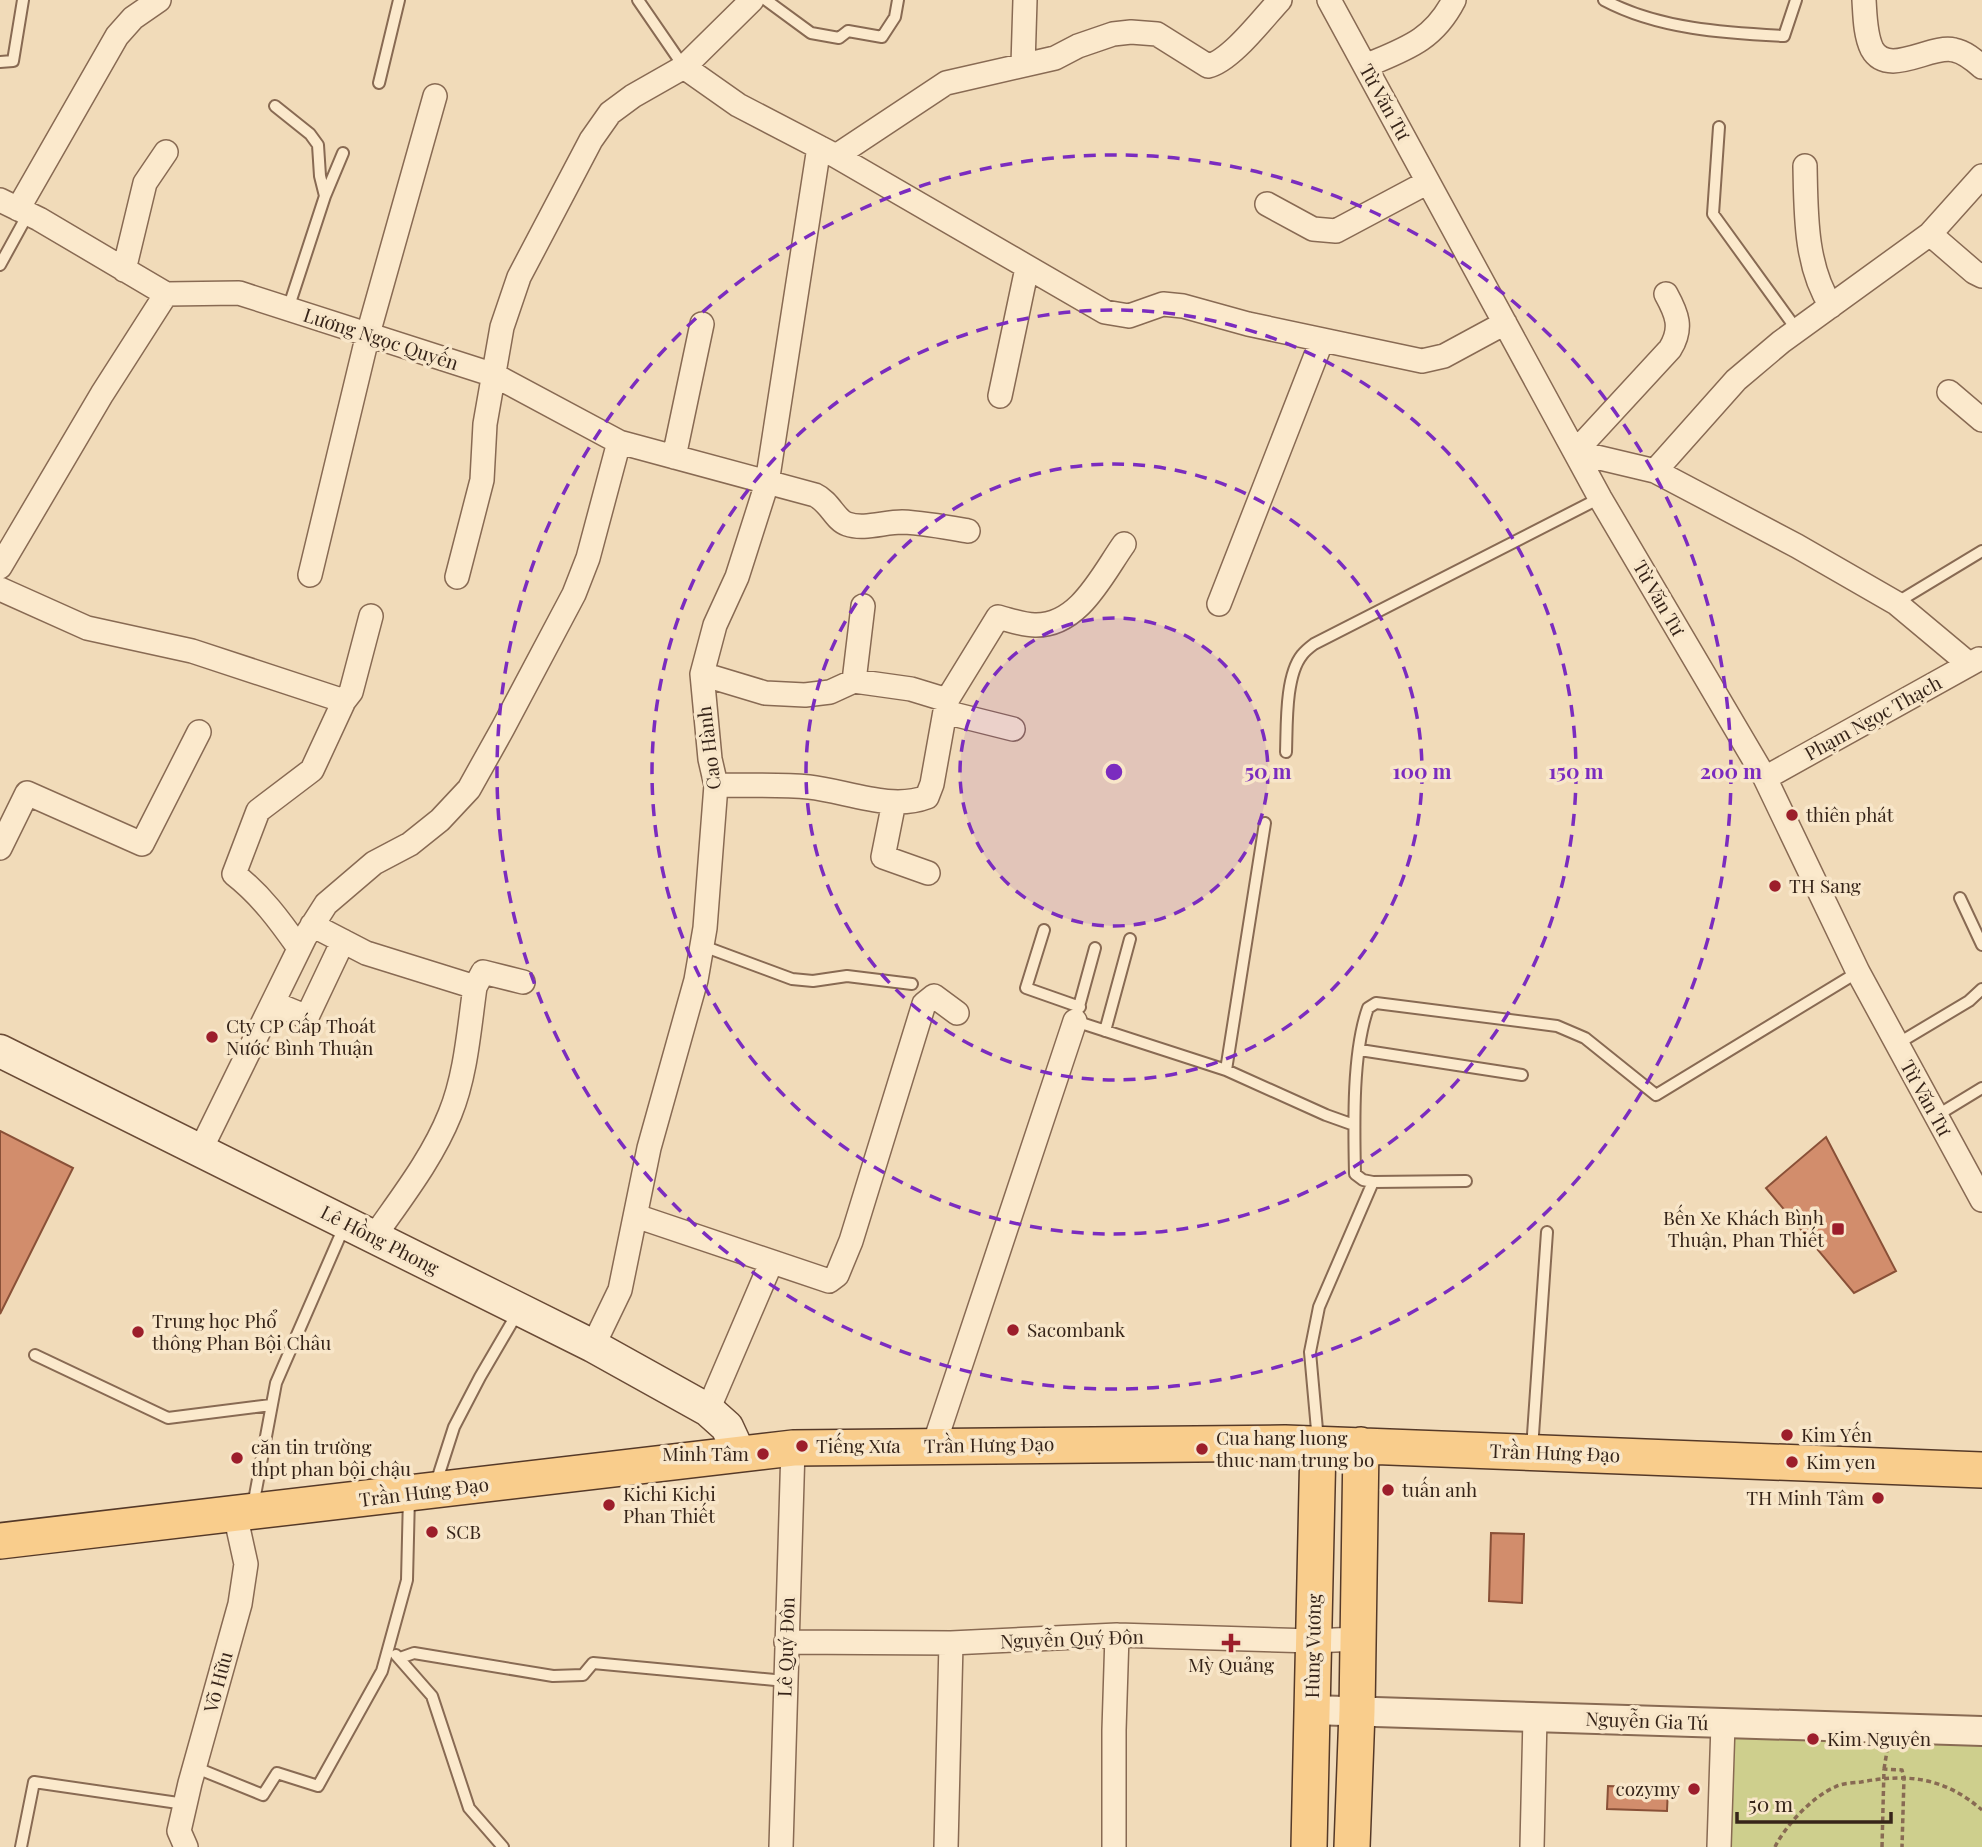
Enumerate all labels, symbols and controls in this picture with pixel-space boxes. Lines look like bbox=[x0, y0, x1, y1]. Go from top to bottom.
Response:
street label: Từ Văn Tư bbox=[1354, 59, 1417, 144]
street label: Lương Ngọc Quyến bbox=[301, 301, 463, 376]
street label: Từ Văn Tư bbox=[1628, 555, 1692, 640]
street label: Phạm Ngọc Thạch bbox=[1799, 669, 1946, 766]
street label: Cao Hành bbox=[690, 705, 726, 791]
text: 50 m bbox=[1244, 756, 1292, 784]
text: 100 m bbox=[1392, 756, 1452, 784]
text: 150 m bbox=[1549, 756, 1603, 784]
text: 200 m bbox=[1700, 756, 1762, 784]
centre of rings bbox=[1102, 760, 1126, 784]
place label: thiên phát bbox=[1806, 801, 1894, 827]
marker: thiên phát bbox=[1784, 807, 1800, 823]
place label: TH Sang bbox=[1789, 872, 1861, 898]
marker: TH Sang bbox=[1767, 878, 1783, 894]
place label: Cty CP Cấp Thoát Nước Bình Thuận bbox=[226, 1012, 376, 1060]
marker: Cty CP Cấp Thoát Nước Bình Thuận bbox=[204, 1029, 220, 1045]
street label: Từ Văn Tư bbox=[1895, 1055, 1958, 1140]
street label: Lê Hồng Phong bbox=[317, 1198, 444, 1280]
place label: Bến Xe Khách Bình Thuận, Phan Thiết bbox=[1663, 1204, 1824, 1252]
marker: Bến Xe Khách Bình Thuận, Phan Thiết bbox=[1830, 1221, 1846, 1237]
place label: Trung học Phổ thông Phan Bội Châu bbox=[152, 1307, 331, 1355]
place label: Sacombank bbox=[1027, 1316, 1126, 1342]
marker: Sacombank bbox=[1005, 1322, 1021, 1338]
marker: Trung học Phổ thông Phan Bội Châu bbox=[130, 1324, 146, 1340]
place label: Kim Yến bbox=[1801, 1421, 1873, 1447]
place label: Cua hang luong thuc nam trung bo bbox=[1216, 1424, 1374, 1472]
marker: Kim Yến bbox=[1779, 1427, 1795, 1443]
street label: Trần Hưng Đạo bbox=[924, 1430, 1054, 1458]
place label: Tiếng Xưa bbox=[816, 1432, 901, 1458]
place label: căn tin trường thpt phan bội chậu bbox=[251, 1433, 411, 1481]
street label: Trần Hưng Đạo bbox=[1489, 1437, 1621, 1467]
marker: Tiếng Xưa bbox=[794, 1438, 810, 1454]
place label: Minh Tâm bbox=[662, 1440, 749, 1466]
marker: Cua hang luong thuc nam trung bo bbox=[1194, 1441, 1210, 1457]
marker: Minh Tâm bbox=[755, 1446, 771, 1462]
place label: Kim yen bbox=[1806, 1448, 1876, 1474]
marker: căn tin trường thpt phan bội chậu bbox=[229, 1450, 245, 1466]
marker: Kim yen bbox=[1784, 1454, 1800, 1470]
street label: Trần Hưng Đạo bbox=[358, 1470, 490, 1512]
place label: tuấn anh bbox=[1402, 1476, 1477, 1502]
place label: Kichi Kichi Phan Thiết bbox=[623, 1480, 716, 1528]
marker: tuấn anh bbox=[1380, 1482, 1396, 1498]
place label: TH Minh Tâm bbox=[1746, 1484, 1864, 1510]
marker: TH Minh Tâm bbox=[1870, 1490, 1886, 1506]
marker: Kichi Kichi Phan Thiết bbox=[601, 1497, 617, 1513]
place label: SCB bbox=[446, 1518, 481, 1544]
marker: SCB bbox=[424, 1524, 440, 1540]
street label: Hùng Vương bbox=[1298, 1593, 1326, 1699]
street label: Lê Quý Đôn bbox=[770, 1596, 800, 1697]
street label: Nguyễn Quý Đôn bbox=[1000, 1622, 1145, 1654]
marker: Mỳ Quảng bbox=[1223, 1635, 1239, 1651]
street label: Võ Hữu bbox=[196, 1648, 238, 1716]
place label: Mỳ Quảng bbox=[1188, 1651, 1274, 1677]
street label: Nguyễn Gia Tú bbox=[1585, 1705, 1709, 1735]
place label: Kim Nguyên bbox=[1827, 1725, 1932, 1751]
marker: Kim Nguyên bbox=[1805, 1731, 1821, 1747]
place label: cozymy bbox=[1615, 1775, 1680, 1801]
scale bar bbox=[1737, 1780, 1891, 1824]
marker: cozymy bbox=[1686, 1781, 1702, 1797]
text: 50 m bbox=[1748, 1789, 1794, 1817]

